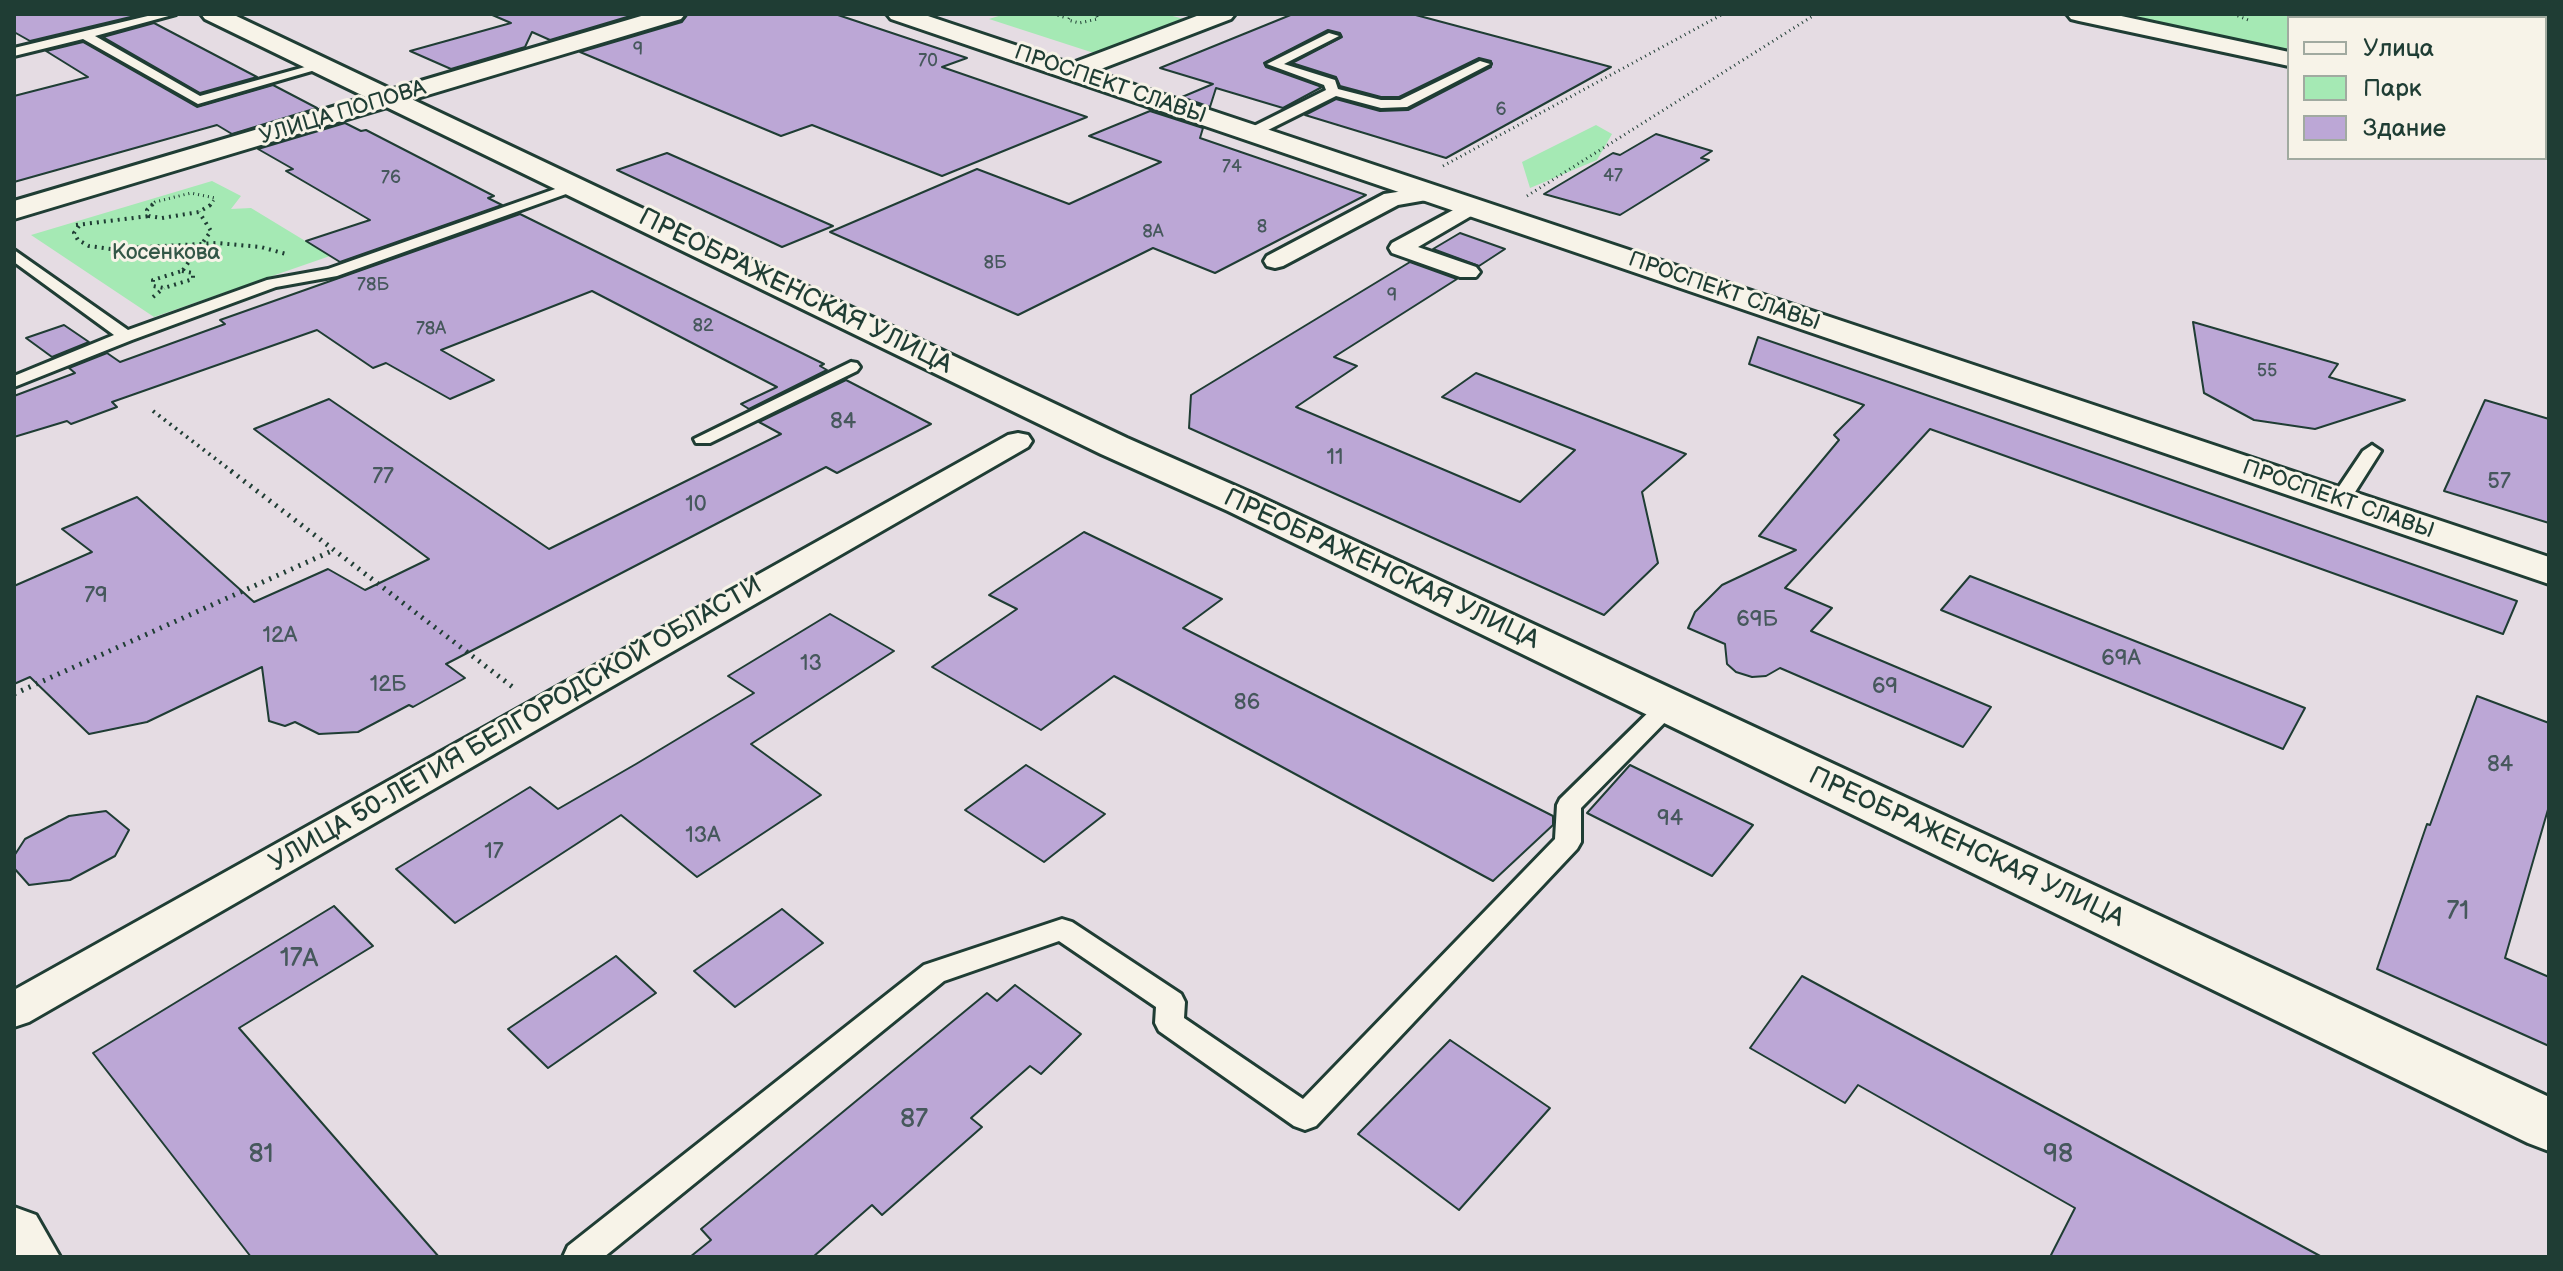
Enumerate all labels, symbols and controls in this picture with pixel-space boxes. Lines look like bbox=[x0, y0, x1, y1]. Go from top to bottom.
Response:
legend bbox=[2287, 16, 2547, 160]
text: Улица bbox=[2363, 34, 2434, 63]
house number: 9 bbox=[633, 39, 643, 61]
street label: ПРОСПЕКТ СЛАВЫ bbox=[1011, 40, 1209, 130]
house number: 70 bbox=[918, 50, 938, 72]
text: Парк bbox=[2363, 74, 2421, 103]
street label: УЛИЦА ПОПОВА bbox=[257, 75, 429, 151]
house number: 6 bbox=[1496, 99, 1506, 121]
text: Здание bbox=[2363, 114, 2446, 143]
house number: 74 bbox=[1222, 156, 1242, 178]
house number: 47 bbox=[1603, 165, 1623, 187]
house number: 76 bbox=[381, 167, 401, 189]
street label: ПРЕОБРАЖЕНСКАЯ УЛИЦА bbox=[633, 202, 957, 382]
house number: 8 bbox=[1257, 216, 1267, 238]
house number: 8А bbox=[1142, 221, 1164, 243]
park label: Косенкова bbox=[112, 240, 220, 266]
street label: ПРОСПЕКТ СЛАВЫ bbox=[1625, 247, 1823, 337]
house number: 8Б bbox=[984, 252, 1006, 274]
house number: 78Б bbox=[357, 274, 389, 296]
house number: 9 bbox=[1387, 285, 1397, 307]
house number: 82 bbox=[692, 315, 714, 337]
house number: 78А bbox=[416, 318, 446, 340]
house number: 55 bbox=[2257, 360, 2277, 382]
house number: 84 bbox=[830, 409, 856, 435]
house number: 11 bbox=[1326, 445, 1344, 471]
street label: ПРОСПЕКТ СЛАВЫ bbox=[2239, 455, 2437, 545]
house number: 77 bbox=[372, 464, 394, 490]
house number: 57 bbox=[2487, 469, 2511, 495]
street label: ПРЕОБРАЖЕНСКАЯ УЛИЦА bbox=[1218, 483, 1544, 657]
house number: 10 bbox=[685, 492, 707, 518]
street label: УЛИЦА 50-ЛЕТИЯ БЕЛГОРОДСКОЙ ОБЛАСТИ bbox=[264, 571, 768, 879]
house number: 79 bbox=[84, 583, 108, 609]
house number: 69Б bbox=[1736, 607, 1778, 633]
house number: 12А bbox=[263, 623, 297, 649]
house number: 69А bbox=[2101, 646, 2141, 672]
house number: 13 bbox=[800, 651, 822, 677]
house number: 12Б bbox=[370, 672, 406, 698]
house number: 69 bbox=[1872, 674, 1898, 700]
house number: 86 bbox=[1234, 690, 1260, 716]
house number: 84 bbox=[2487, 752, 2513, 778]
street label: ПРЕОБРАЖЕНСКАЯ УЛИЦА bbox=[1803, 761, 2129, 935]
house number: 94 bbox=[1657, 806, 1683, 832]
house number: 13А bbox=[685, 823, 721, 849]
house number: 17 bbox=[484, 839, 504, 865]
house number: 71 bbox=[2447, 896, 2469, 928]
house number: 17А bbox=[280, 943, 318, 975]
house number: 87 bbox=[900, 1104, 928, 1136]
house number: 81 bbox=[248, 1139, 274, 1171]
house number: 98 bbox=[2043, 1139, 2073, 1171]

